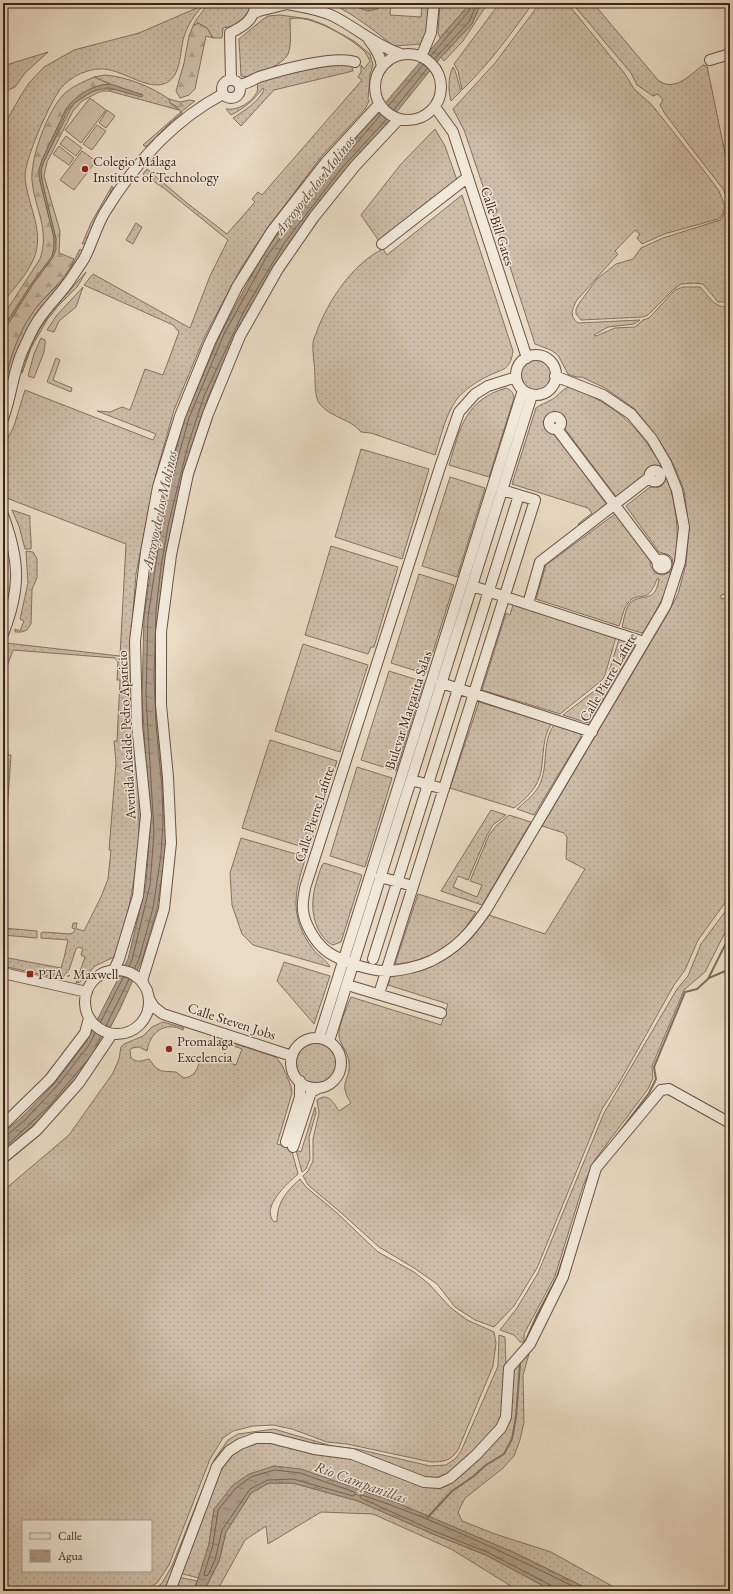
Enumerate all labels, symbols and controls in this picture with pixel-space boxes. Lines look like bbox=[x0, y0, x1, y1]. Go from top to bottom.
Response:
water label: Arroyo de los Molinos bbox=[269, 131, 359, 239]
place label: Colegio Málaga Institute of Technology bbox=[93, 152, 220, 186]
marker: Colegio Málaga Institute of Technology bbox=[80, 164, 90, 174]
street label: Calle Bill Gates bbox=[477, 184, 519, 268]
water label: Arroyo de los Molinos bbox=[137, 448, 181, 572]
street label: Calle Pierre Lafitte bbox=[575, 629, 641, 725]
street label: Bulevar Margarita Salas bbox=[380, 648, 436, 772]
street label: Avenida Alcalde Pedro Aparicio bbox=[113, 650, 139, 821]
street label: Calle Pierre Lafitte bbox=[290, 763, 338, 864]
place label: PTA - Maxwell bbox=[38, 965, 119, 983]
marker: PTA - Maxwell bbox=[25, 969, 35, 979]
street label: Calle Steven Jobs bbox=[186, 998, 279, 1044]
place label: Promalaga Excelencia bbox=[177, 1032, 234, 1066]
marker: Promalaga Excelencia bbox=[164, 1044, 174, 1054]
water label: Río Campanillas bbox=[312, 1456, 411, 1508]
legend bbox=[22, 1520, 152, 1572]
text: Calle bbox=[58, 1528, 82, 1544]
text: Agua bbox=[57, 1548, 83, 1564]

